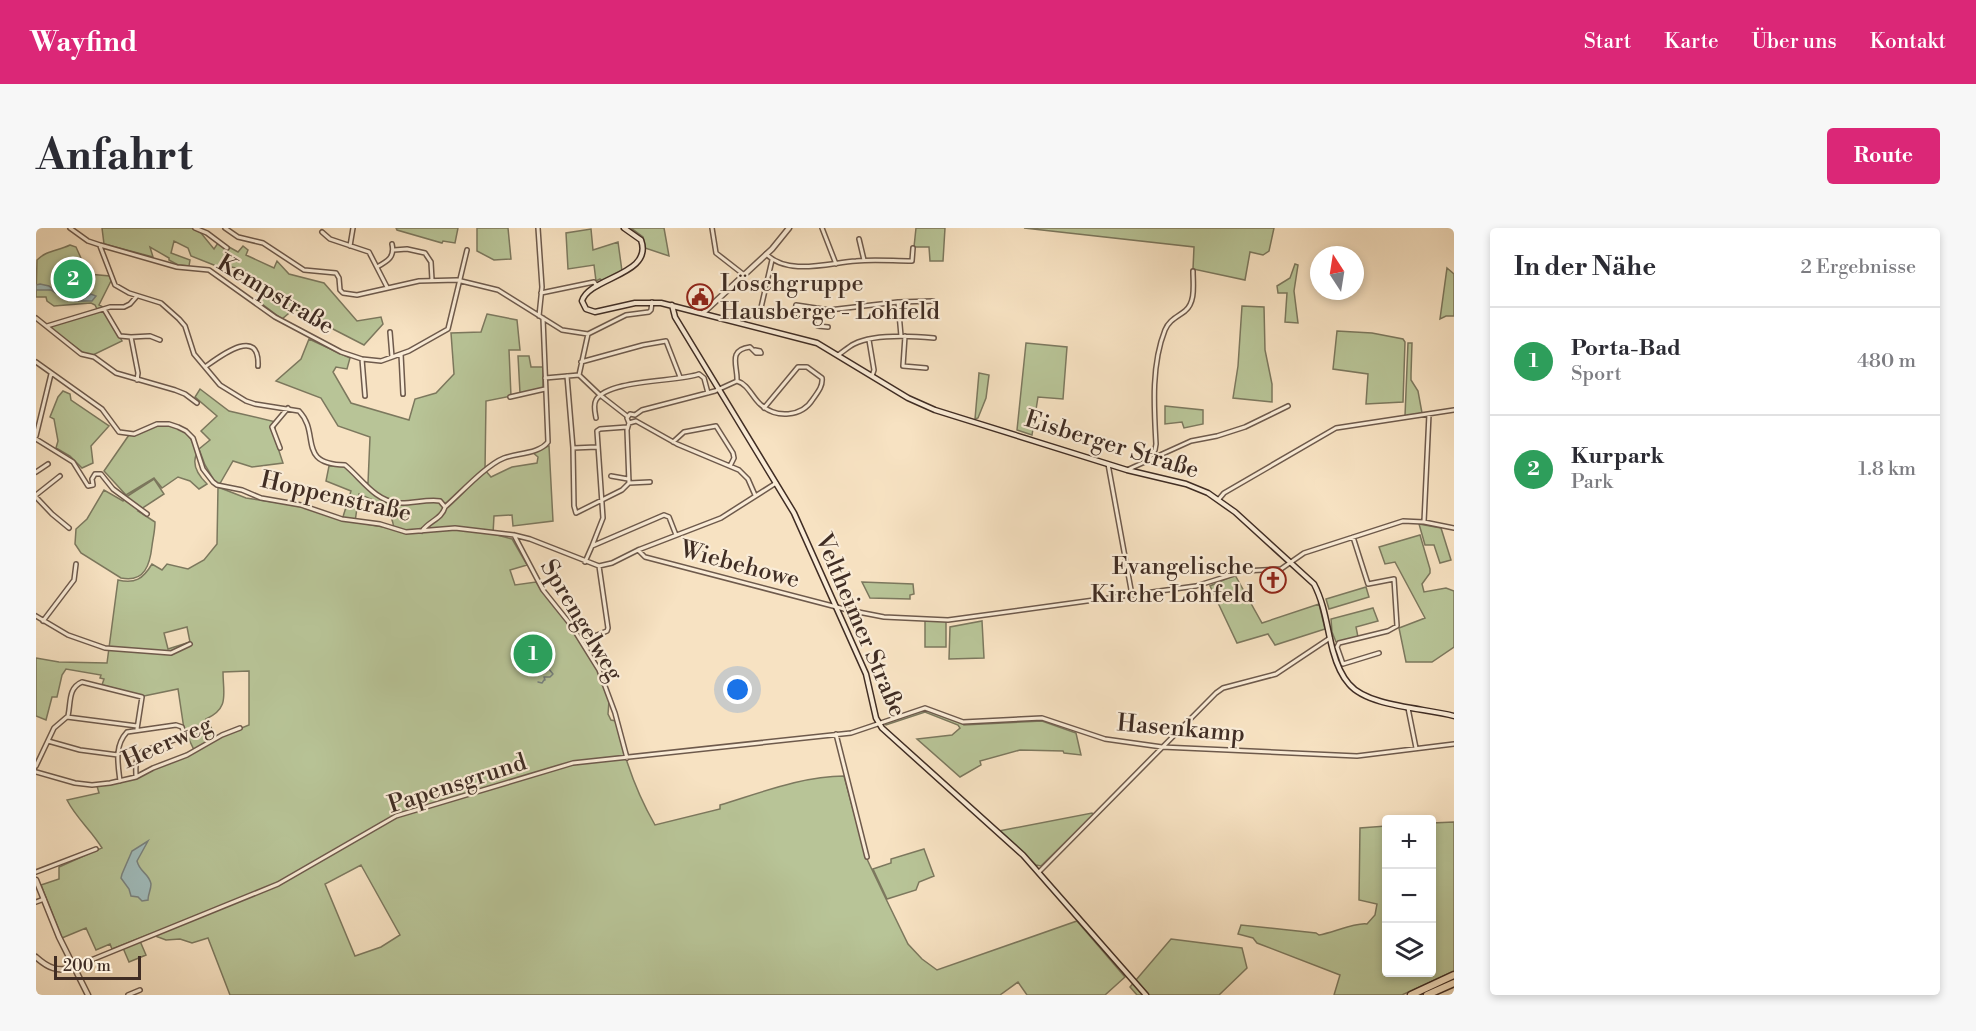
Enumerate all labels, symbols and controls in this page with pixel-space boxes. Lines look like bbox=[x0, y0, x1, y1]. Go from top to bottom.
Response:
text: Wayfind bbox=[30, 25, 138, 60]
text: Start bbox=[1584, 29, 1631, 55]
text: Karte bbox=[1664, 29, 1719, 55]
text: Über uns bbox=[1752, 29, 1837, 55]
text: Kontakt bbox=[1870, 29, 1946, 55]
button: Route bbox=[1827, 128, 1940, 184]
text: Anfahrt bbox=[36, 130, 193, 183]
north arrow bbox=[1310, 246, 1364, 300]
street label: Kempstraße bbox=[211, 248, 340, 342]
text: In der Nähe bbox=[1514, 251, 1656, 283]
text: 2 Ergebnisse bbox=[1800, 255, 1916, 280]
pin: 2 bbox=[54, 256, 93, 302]
place label: Löschgruppe Hausberge - Lohfeld bbox=[720, 269, 940, 327]
public building icon: Löschgruppe Hausberge - Lohfeld bbox=[685, 282, 715, 312]
text: Porta-Bad bbox=[1571, 335, 1681, 362]
text: 1 bbox=[1529, 349, 1538, 374]
text: 480 m bbox=[1857, 349, 1916, 374]
text: Sport bbox=[1571, 362, 1622, 387]
street label: Eisberger Straße bbox=[1021, 404, 1203, 486]
text: Kurpark bbox=[1571, 443, 1664, 470]
text: 2 bbox=[1527, 457, 1540, 482]
text: 1.8 km bbox=[1858, 457, 1916, 482]
street label: Hoppenstraße bbox=[257, 465, 414, 529]
text: Park bbox=[1571, 470, 1613, 495]
street label: Veltheimer Straße bbox=[808, 528, 912, 722]
street label: Wiebehowe bbox=[676, 534, 803, 595]
place label: Evangelische Kirche Lohfeld bbox=[1090, 552, 1254, 610]
street label: Sprengelweg bbox=[533, 554, 629, 687]
church icon: Evangelische Kirche Lohfeld bbox=[1258, 565, 1288, 595]
pin: 1 bbox=[514, 632, 552, 676]
your location bbox=[723, 675, 752, 704]
street label: Hasenkamp bbox=[1116, 708, 1246, 750]
street label: Heerweg bbox=[118, 710, 218, 776]
street label: Papensgrund bbox=[384, 747, 531, 820]
map controls bbox=[1382, 815, 1436, 977]
button: + bbox=[1382, 815, 1436, 869]
button: − bbox=[1382, 869, 1436, 923]
button: layers bbox=[1382, 923, 1436, 977]
scale bar bbox=[54, 953, 141, 980]
text: 200 m bbox=[63, 956, 111, 976]

